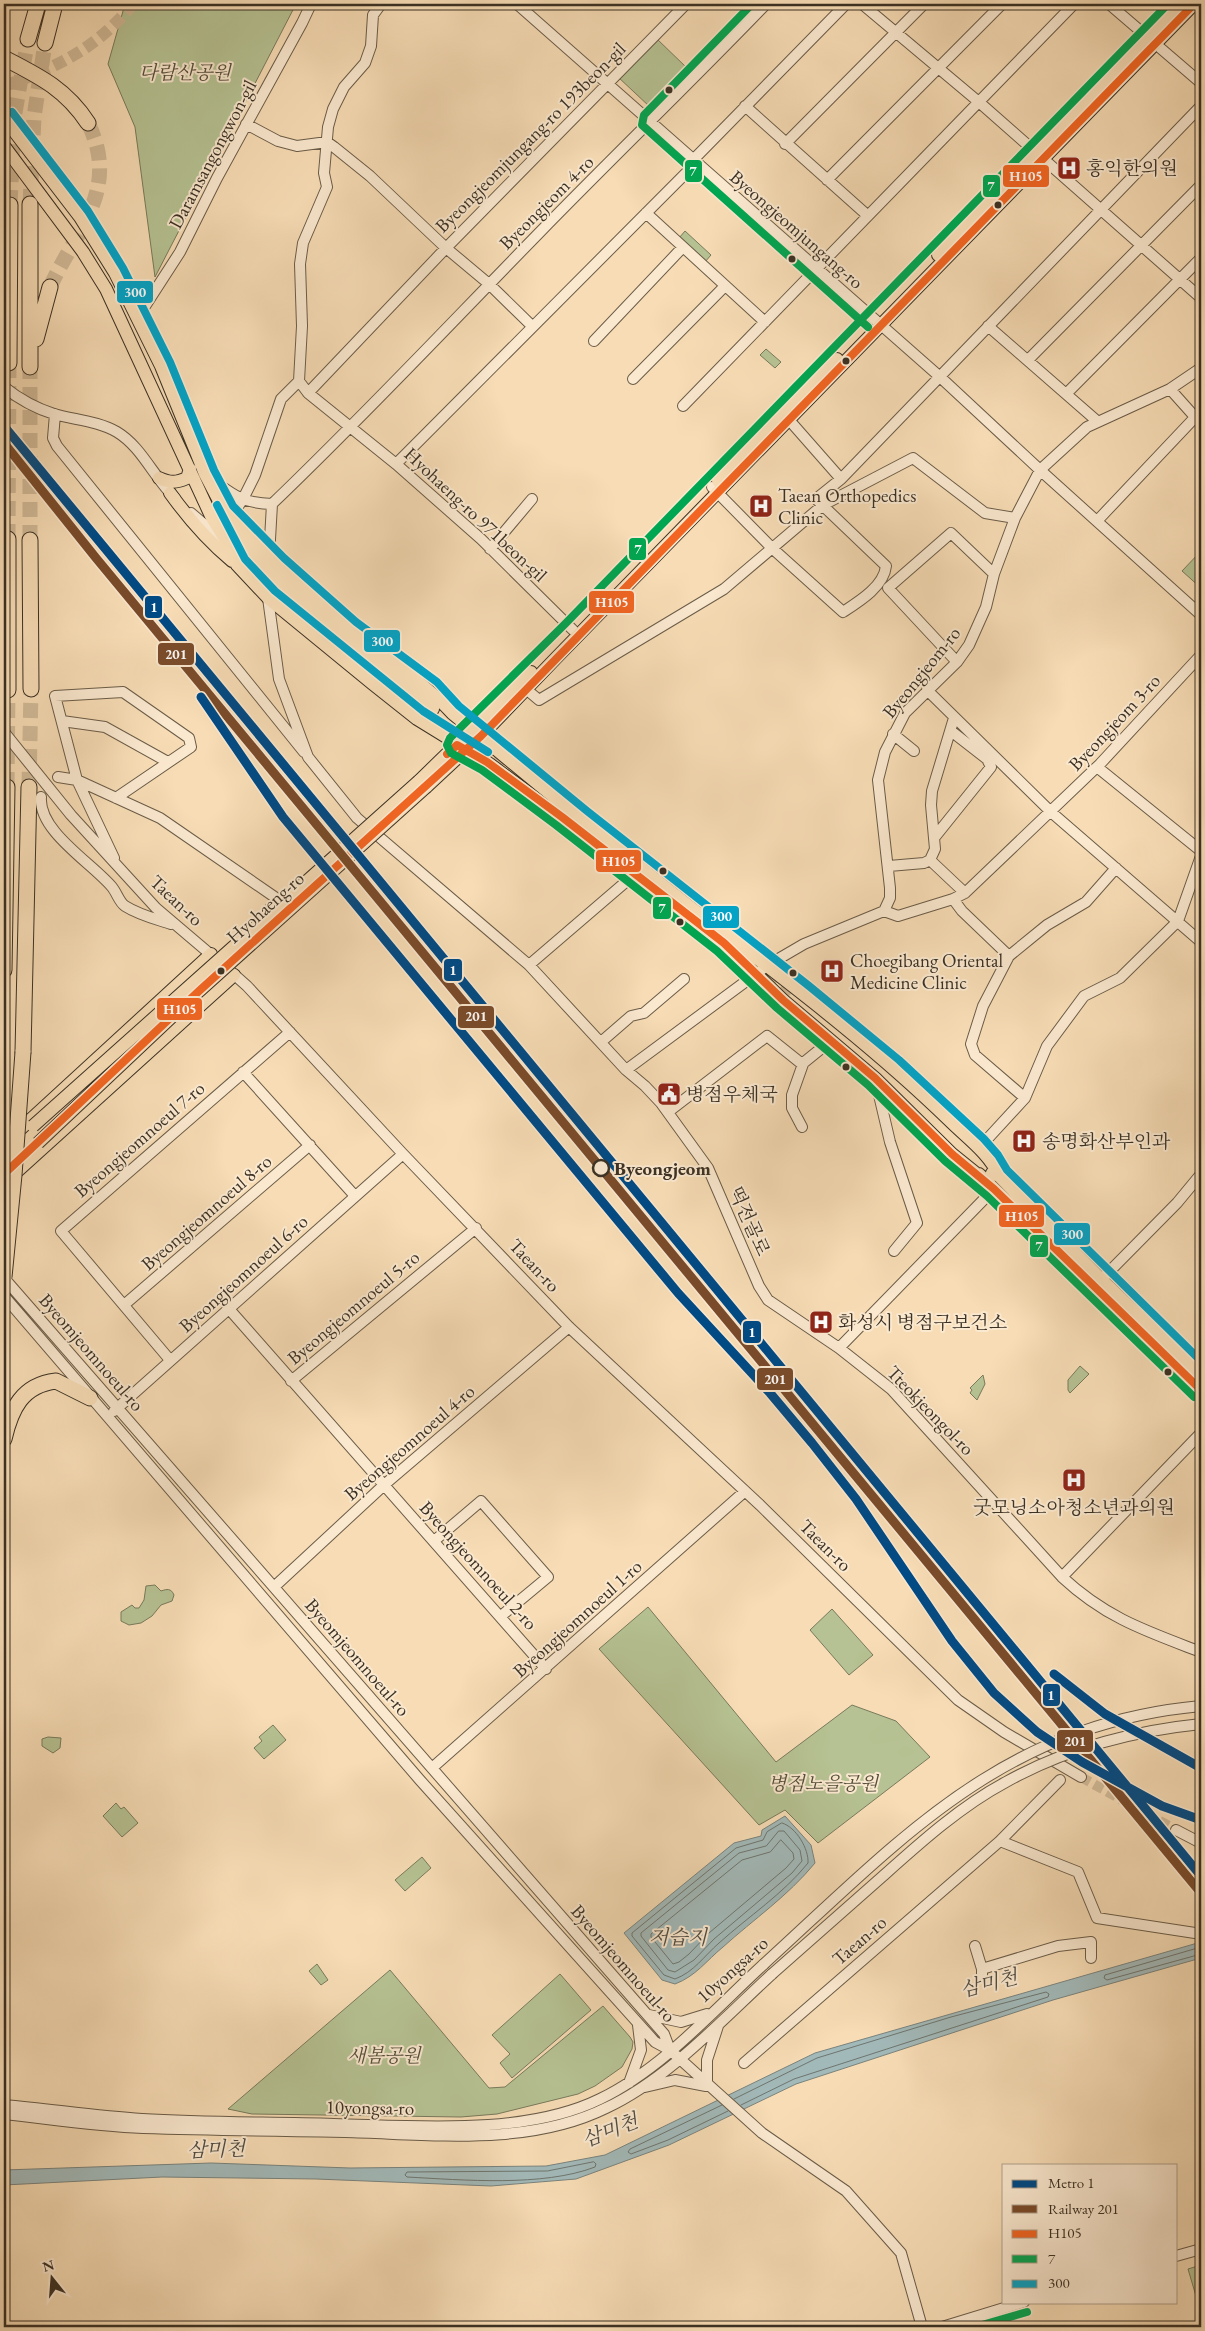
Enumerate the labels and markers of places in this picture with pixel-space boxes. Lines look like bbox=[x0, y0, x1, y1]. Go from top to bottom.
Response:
unlabelled marker bbox=[664, 85, 674, 95]
hospital icon: 홍익한의원 bbox=[1056, 155, 1082, 181]
place label: 홍익한의원 bbox=[1086, 156, 1178, 181]
unlabelled marker bbox=[993, 200, 1003, 210]
unlabelled marker bbox=[787, 254, 797, 264]
unlabelled marker bbox=[841, 356, 851, 366]
place label: Taean Orthopedics Clinic bbox=[778, 483, 916, 530]
hospital icon: Taean Orthopedics Clinic bbox=[748, 493, 774, 519]
unlabelled marker bbox=[658, 866, 668, 876]
unlabelled marker bbox=[675, 917, 685, 927]
place label: Choegibang Oriental Medicine Clinic bbox=[850, 948, 1004, 995]
hospital icon: Choegibang Oriental Medicine Clinic bbox=[819, 958, 845, 984]
unlabelled marker bbox=[216, 966, 226, 976]
unlabelled marker bbox=[788, 968, 798, 978]
unlabelled marker bbox=[841, 1062, 851, 1072]
public building icon: 병점우체국 bbox=[656, 1081, 682, 1107]
place label: 병점우체국 bbox=[686, 1082, 778, 1107]
hospital icon: 송명화산부인과 bbox=[1011, 1128, 1037, 1154]
place label: 송명화산부인과 bbox=[1042, 1129, 1171, 1154]
place label: Byeongjeom bbox=[614, 1156, 711, 1181]
marker: Byeongjeom bbox=[592, 1159, 610, 1177]
hospital icon: 화성시 병점구보건소 bbox=[808, 1309, 834, 1335]
place label: 화성시 병점구보건소 bbox=[838, 1310, 1007, 1335]
unlabelled marker bbox=[1163, 1367, 1173, 1377]
hospital icon: 굿모닝소아청소년과의원 bbox=[1061, 1467, 1087, 1493]
place label: 굿모닝소아청소년과의원 bbox=[973, 1495, 1175, 1520]

